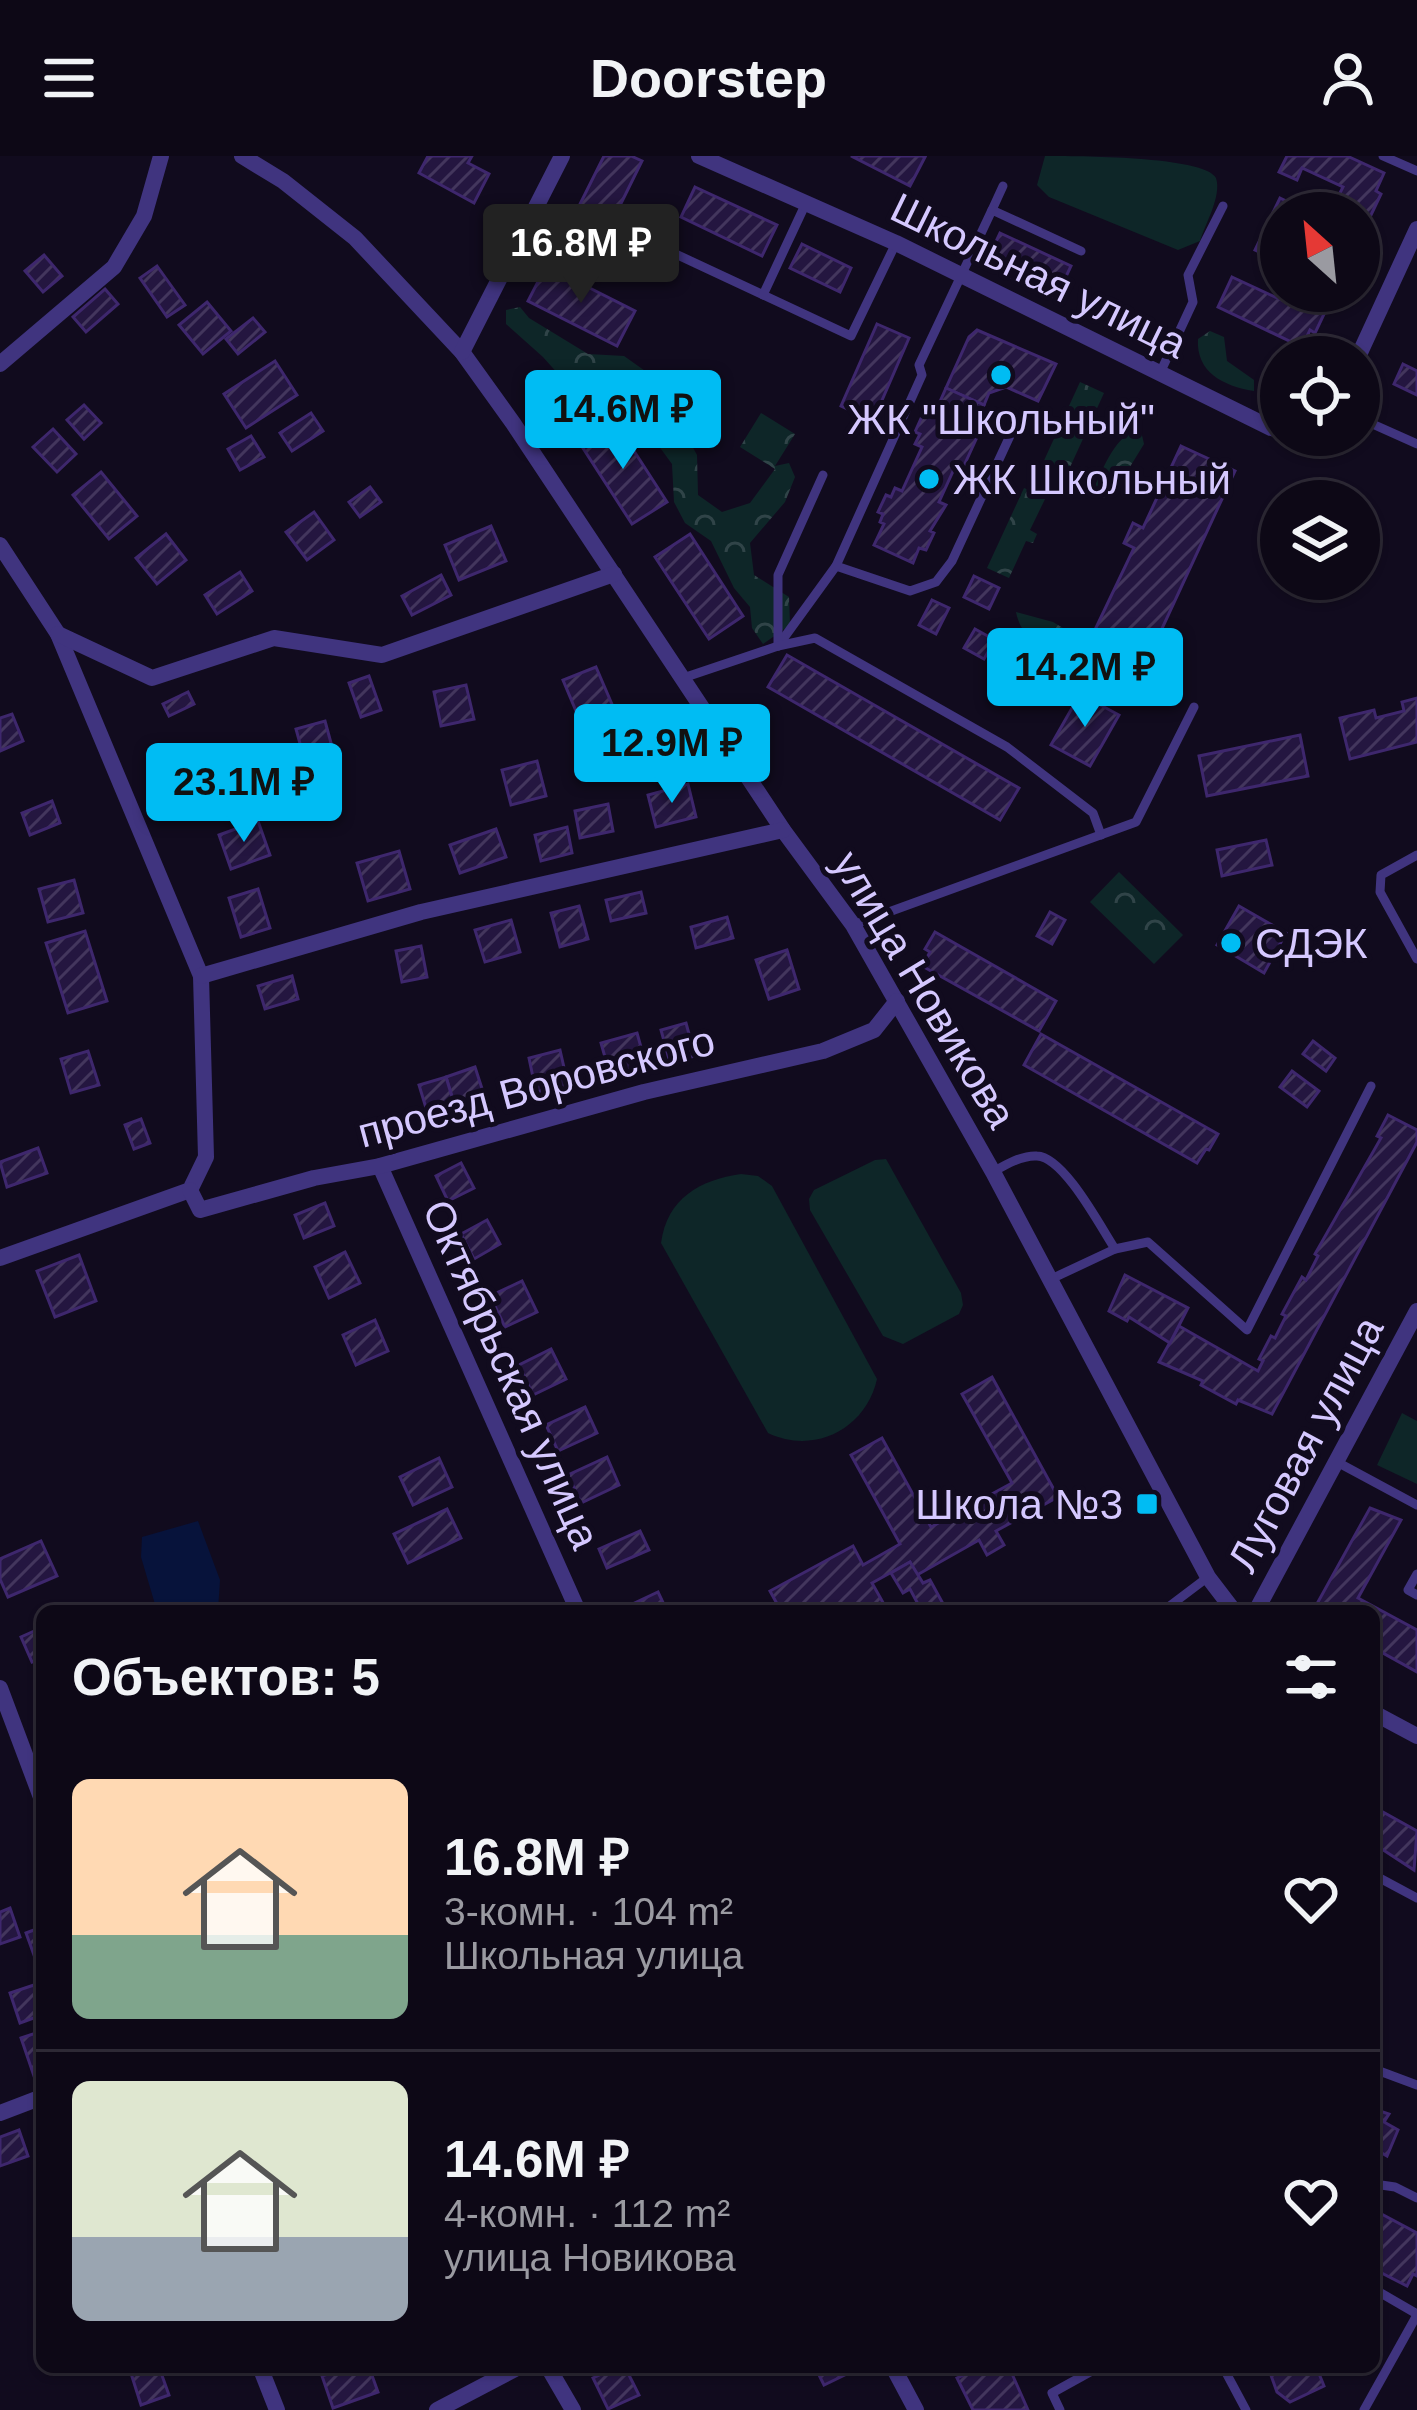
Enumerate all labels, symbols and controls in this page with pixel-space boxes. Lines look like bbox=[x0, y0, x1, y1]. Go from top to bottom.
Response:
icon: menu bbox=[36, 45, 102, 111]
icon: person bbox=[1315, 45, 1381, 111]
text: Doorstep bbox=[590, 48, 827, 108]
street label: Школьная улица bbox=[884, 184, 1195, 368]
north arrow bbox=[1260, 192, 1380, 312]
map controls bbox=[1260, 192, 1380, 600]
pin: 16.8M ₽ bbox=[470, 204, 692, 306]
text: 16.8M ₽ bbox=[510, 221, 652, 264]
button: locate bbox=[1260, 336, 1380, 456]
marker: ЖК "Школьный" bbox=[988, 362, 1014, 388]
pin: 14.6M ₽ bbox=[512, 370, 734, 472]
text: 14.6M ₽ bbox=[552, 387, 694, 430]
place label: ЖК "Школьный" bbox=[847, 396, 1155, 443]
place label: ЖК Школьный bbox=[953, 456, 1231, 503]
marker: ЖК Школьный bbox=[916, 466, 942, 492]
button: layers bbox=[1260, 480, 1380, 600]
pin: 14.2M ₽ bbox=[974, 628, 1196, 730]
text: 14.2M ₽ bbox=[1014, 645, 1156, 688]
pin: 12.9M ₽ bbox=[561, 704, 783, 806]
text: 12.9M ₽ bbox=[601, 721, 743, 764]
pin: 23.1M ₽ bbox=[133, 743, 355, 845]
text: 23.1M ₽ bbox=[173, 760, 315, 803]
street label: улица Новикова bbox=[824, 843, 1026, 1136]
place label: СДЭК bbox=[1255, 920, 1368, 967]
marker: СДЭК bbox=[1218, 930, 1244, 956]
street label: проезд Воровского bbox=[353, 1016, 720, 1157]
street label: Октябрьская улица bbox=[414, 1193, 610, 1556]
street label: Луговая улица bbox=[1219, 1308, 1393, 1580]
place label: Школа №3 bbox=[915, 1481, 1123, 1528]
marker: Школа №3 bbox=[1134, 1491, 1160, 1517]
icon: filters bbox=[1278, 1644, 1344, 1710]
text: Объектов: 5 bbox=[72, 1649, 380, 1706]
icon: home bbox=[168, 1827, 312, 1971]
text: 16.8M ₽ bbox=[444, 1829, 630, 1886]
icon: heart bbox=[1278, 1866, 1344, 1932]
text: 3-комн. · 104 m² bbox=[444, 1890, 733, 1933]
text: Школьная улица bbox=[444, 1934, 744, 1977]
icon: home bbox=[168, 2129, 312, 2273]
text: 14.6M ₽ bbox=[444, 2131, 630, 2188]
icon: heart bbox=[1278, 2168, 1344, 2234]
text: 4-комн. · 112 m² bbox=[444, 2192, 730, 2235]
text: улица Новикова bbox=[444, 2236, 736, 2279]

